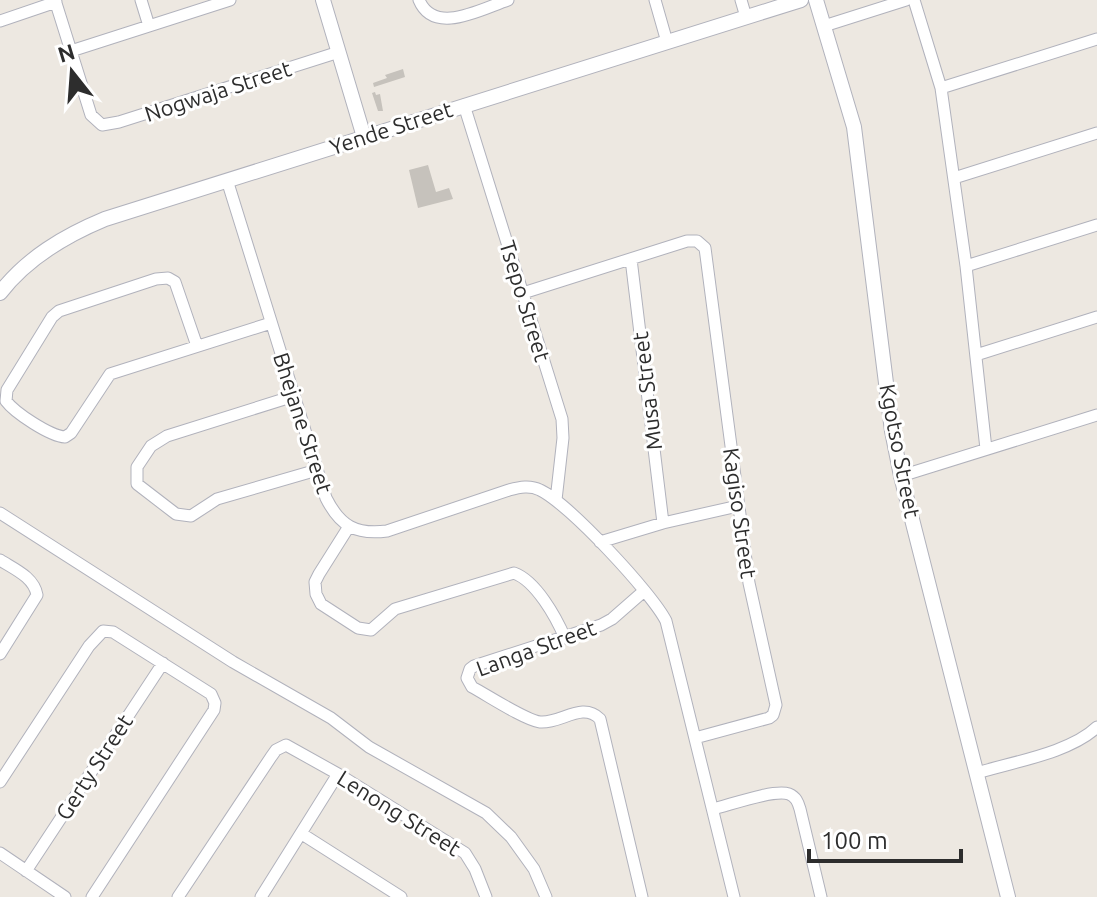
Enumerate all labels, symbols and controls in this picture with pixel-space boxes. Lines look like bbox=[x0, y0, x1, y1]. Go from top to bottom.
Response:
north arrow bbox=[32, 32, 112, 112]
text: N bbox=[54, 38, 78, 67]
street label: Nogwaja Street bbox=[141, 55, 295, 126]
street label: Yende Street bbox=[326, 96, 456, 159]
street label: Tsepo Street bbox=[495, 237, 556, 365]
street label: Musa Street bbox=[627, 330, 666, 452]
street label: Bhejane Street bbox=[269, 349, 338, 497]
street label: Kgotso Street bbox=[875, 382, 926, 520]
street label: Kagiso Street bbox=[719, 446, 762, 580]
street label: Langa Street bbox=[473, 614, 599, 681]
street label: Gerty Street bbox=[50, 709, 137, 824]
street label: Lenong Street bbox=[333, 765, 466, 861]
scale bar bbox=[809, 813, 961, 863]
text: 100 m bbox=[821, 827, 888, 854]

